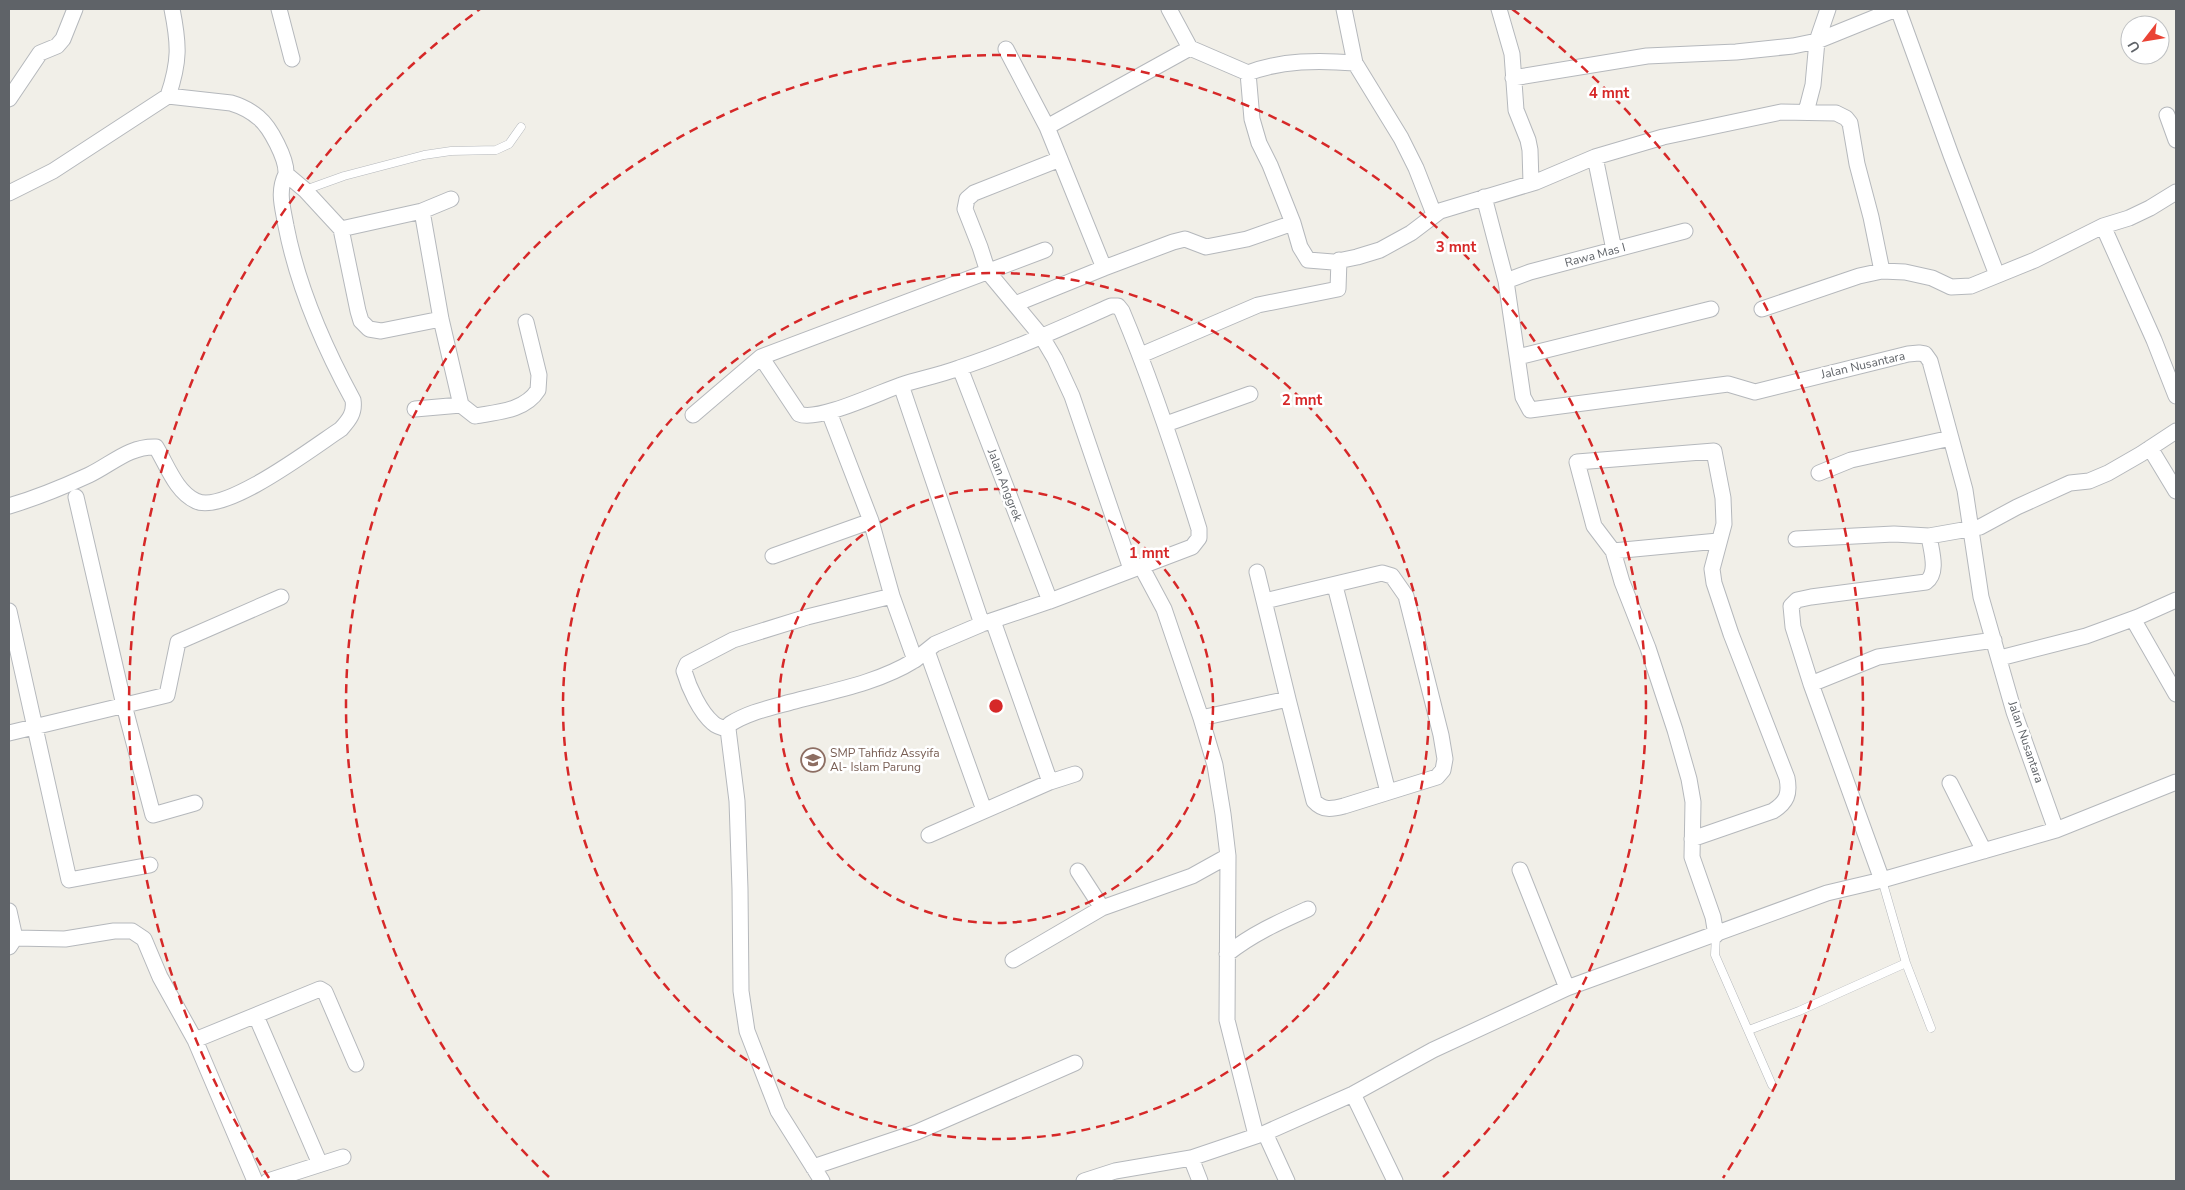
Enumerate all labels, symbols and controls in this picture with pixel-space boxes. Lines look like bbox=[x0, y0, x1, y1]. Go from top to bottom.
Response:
north arrow bbox=[2120, 15, 2170, 65]
text: U bbox=[2123, 37, 2145, 56]
text: 4 mnt bbox=[1589, 83, 1630, 103]
text: 3 mnt bbox=[1436, 237, 1477, 257]
street label: Rawa Mas I bbox=[1563, 239, 1627, 271]
street label: Jalan Nusantara bbox=[1818, 348, 1907, 383]
text: 2 mnt bbox=[1282, 390, 1323, 410]
street label: Jalan Anggrek bbox=[984, 446, 1026, 524]
text: 1 mnt bbox=[1129, 543, 1170, 563]
centre of rings bbox=[987, 697, 1005, 715]
street label: Jalan Nusantara bbox=[2004, 698, 2048, 785]
place label: SMP Tahfidz Assyifa Al- Islam Parung bbox=[830, 745, 940, 775]
school or university icon: SMP Tahfidz Assyifa Al- Islam Parung bbox=[800, 747, 826, 773]

